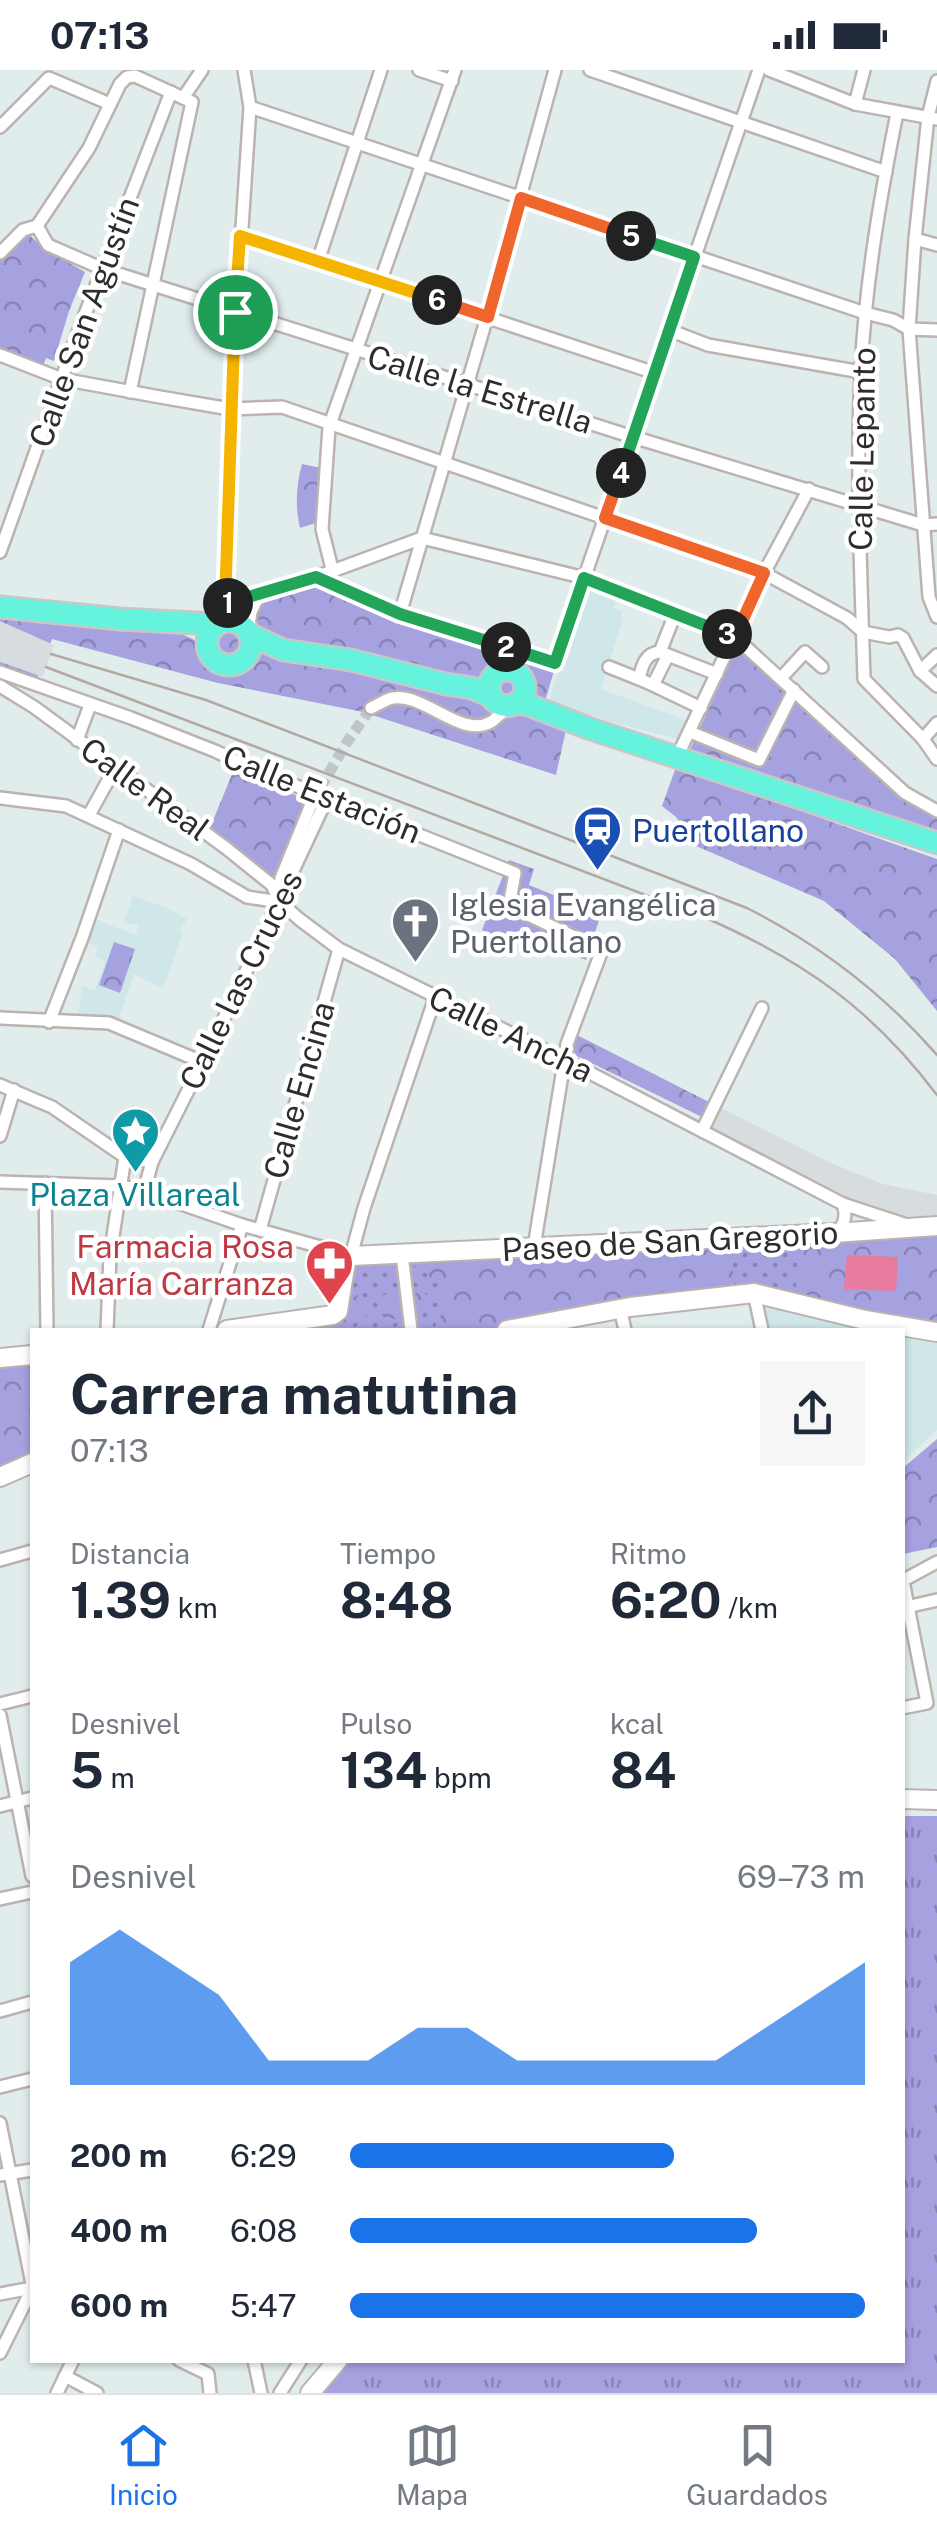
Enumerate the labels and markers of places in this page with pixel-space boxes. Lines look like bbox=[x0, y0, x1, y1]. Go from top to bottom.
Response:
pin: 5 bbox=[606, 211, 656, 261]
pin bbox=[193, 270, 278, 355]
pin: 6 bbox=[412, 275, 462, 325]
pin: 4 bbox=[596, 448, 646, 498]
pin: 1 bbox=[203, 578, 253, 628]
pin: 3 bbox=[702, 609, 752, 659]
pin: 2 bbox=[481, 622, 531, 672]
station icon: Puertollano bbox=[571, 804, 623, 872]
place label: Puertollano bbox=[632, 812, 804, 849]
place label: Iglesia Evangélica Puertollano bbox=[450, 886, 716, 960]
church icon: Iglesia Evangélica Puertollano bbox=[389, 896, 441, 964]
place icon: Plaza Villareal bbox=[109, 1106, 161, 1174]
place label: Plaza Villareal bbox=[29, 1176, 241, 1213]
place label: Farmacia Rosa María Carranza bbox=[69, 1228, 294, 1302]
pharmacy icon: Farmacia Rosa María Carranza bbox=[303, 1238, 355, 1306]

